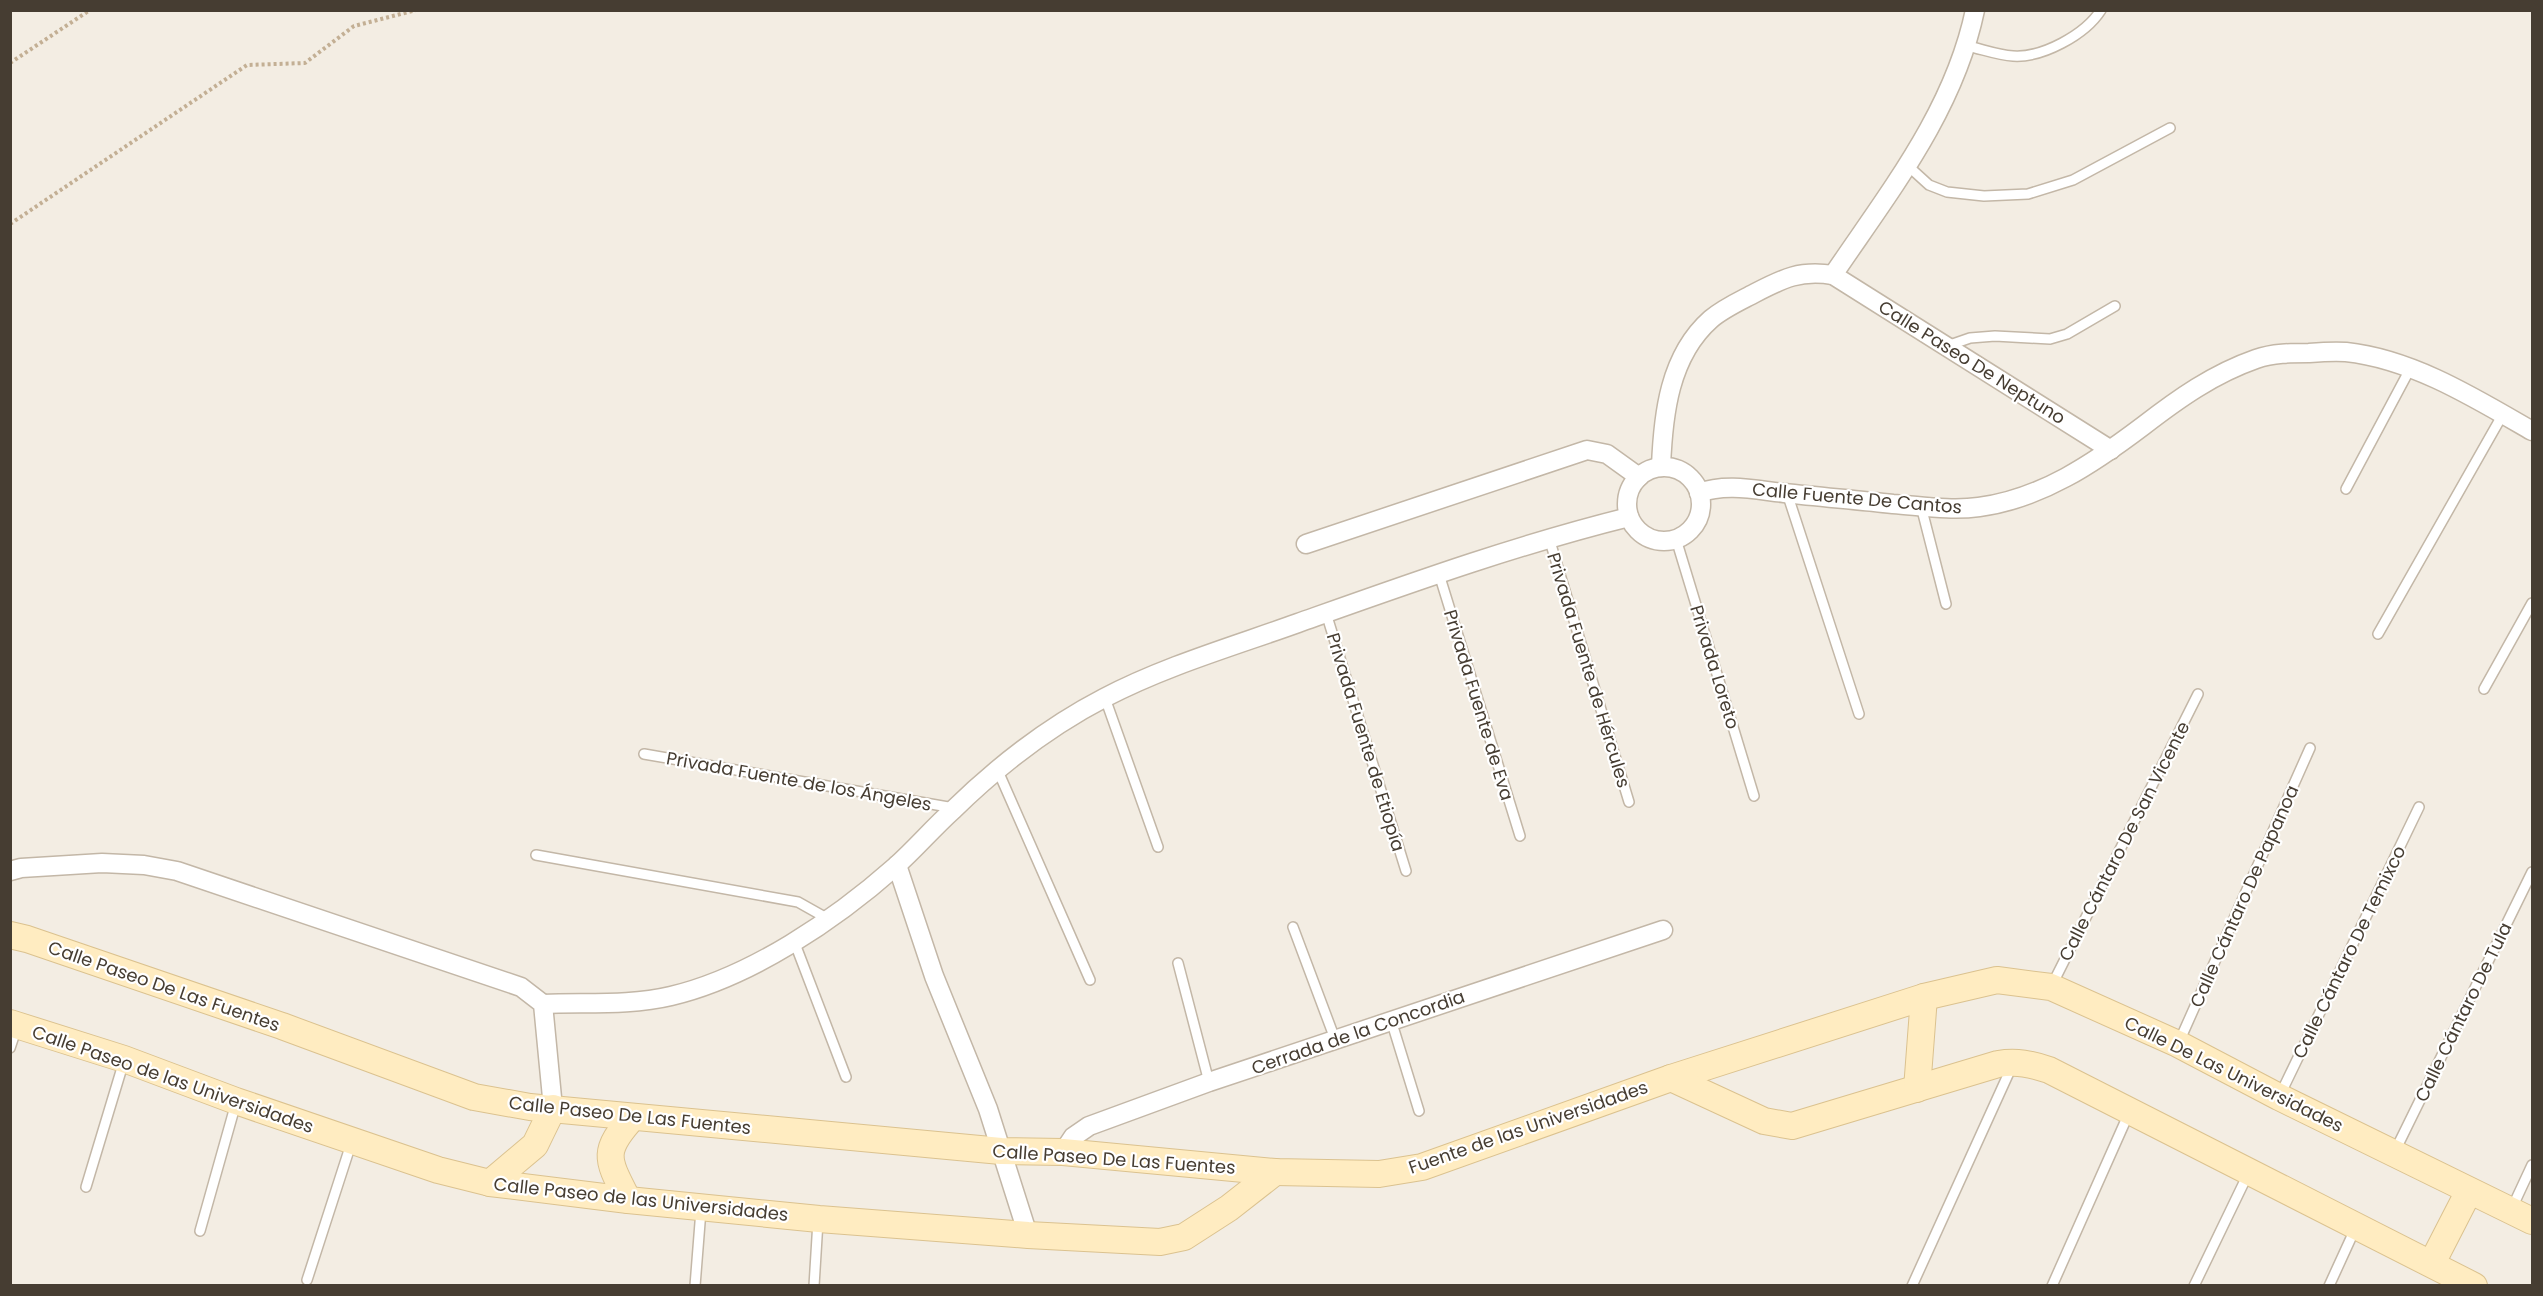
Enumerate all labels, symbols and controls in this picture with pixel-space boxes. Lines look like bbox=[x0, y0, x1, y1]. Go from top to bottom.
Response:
street label: Calle Paseo De Neptuno bbox=[1874, 294, 2070, 430]
street label: Calle Fuente De Cantos bbox=[1751, 476, 1963, 520]
street label: Privada Fuente de Hércules bbox=[1541, 549, 1637, 791]
street label: Privada Loreto bbox=[1684, 602, 1746, 732]
street label: Privada Fuente de Eva bbox=[1438, 606, 1520, 804]
street label: Privada Fuente de Etiopía bbox=[1321, 630, 1411, 854]
street label: Calle Cántaro De San Vicente bbox=[2053, 717, 2195, 965]
street label: Privada Fuente de los Ángeles bbox=[664, 745, 934, 817]
street label: Calle Cántaro De Papanoa bbox=[2184, 781, 2304, 1011]
street label: Calle Cántaro De Temixco bbox=[2287, 841, 2411, 1063]
street label: Calle Cántaro De Tula bbox=[2409, 918, 2517, 1106]
street label: Calle Paseo De Las Fuentes bbox=[45, 935, 283, 1037]
street label: Cerrada de la Concordia bbox=[1248, 984, 1468, 1080]
street label: Calle De Las Universidades bbox=[2120, 1010, 2348, 1138]
street label: Calle Paseo de las Universidades bbox=[29, 1019, 317, 1139]
street label: Fuente de las Universidades bbox=[1405, 1074, 1651, 1180]
street label: Calle Paseo De Las Fuentes bbox=[508, 1090, 752, 1140]
street label: Calle Paseo De Las Fuentes bbox=[992, 1138, 1236, 1180]
street label: Calle Paseo de las Universidades bbox=[492, 1171, 790, 1227]

